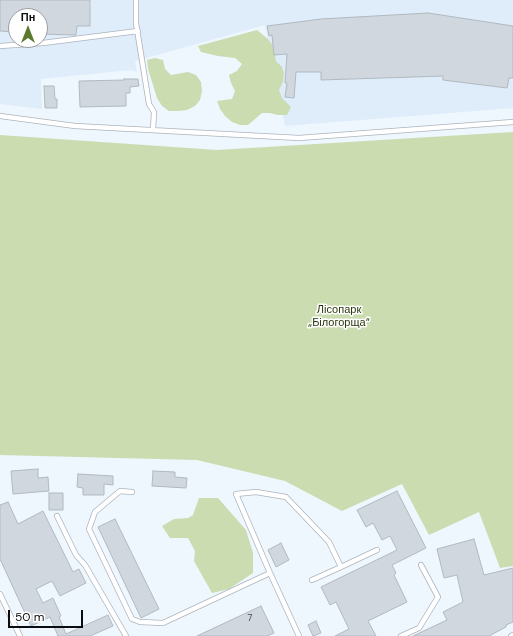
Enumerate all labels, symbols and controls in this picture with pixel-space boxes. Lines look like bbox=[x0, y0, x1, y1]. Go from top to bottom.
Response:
north arrow bbox=[8, 8, 48, 48]
text: Пн bbox=[21, 10, 35, 24]
park label: Лісопарк „Білогорща“ bbox=[308, 303, 370, 329]
scale bar bbox=[10, 602, 85, 628]
text: 50 m bbox=[15, 609, 44, 625]
house number: 7 bbox=[248, 614, 252, 624]

